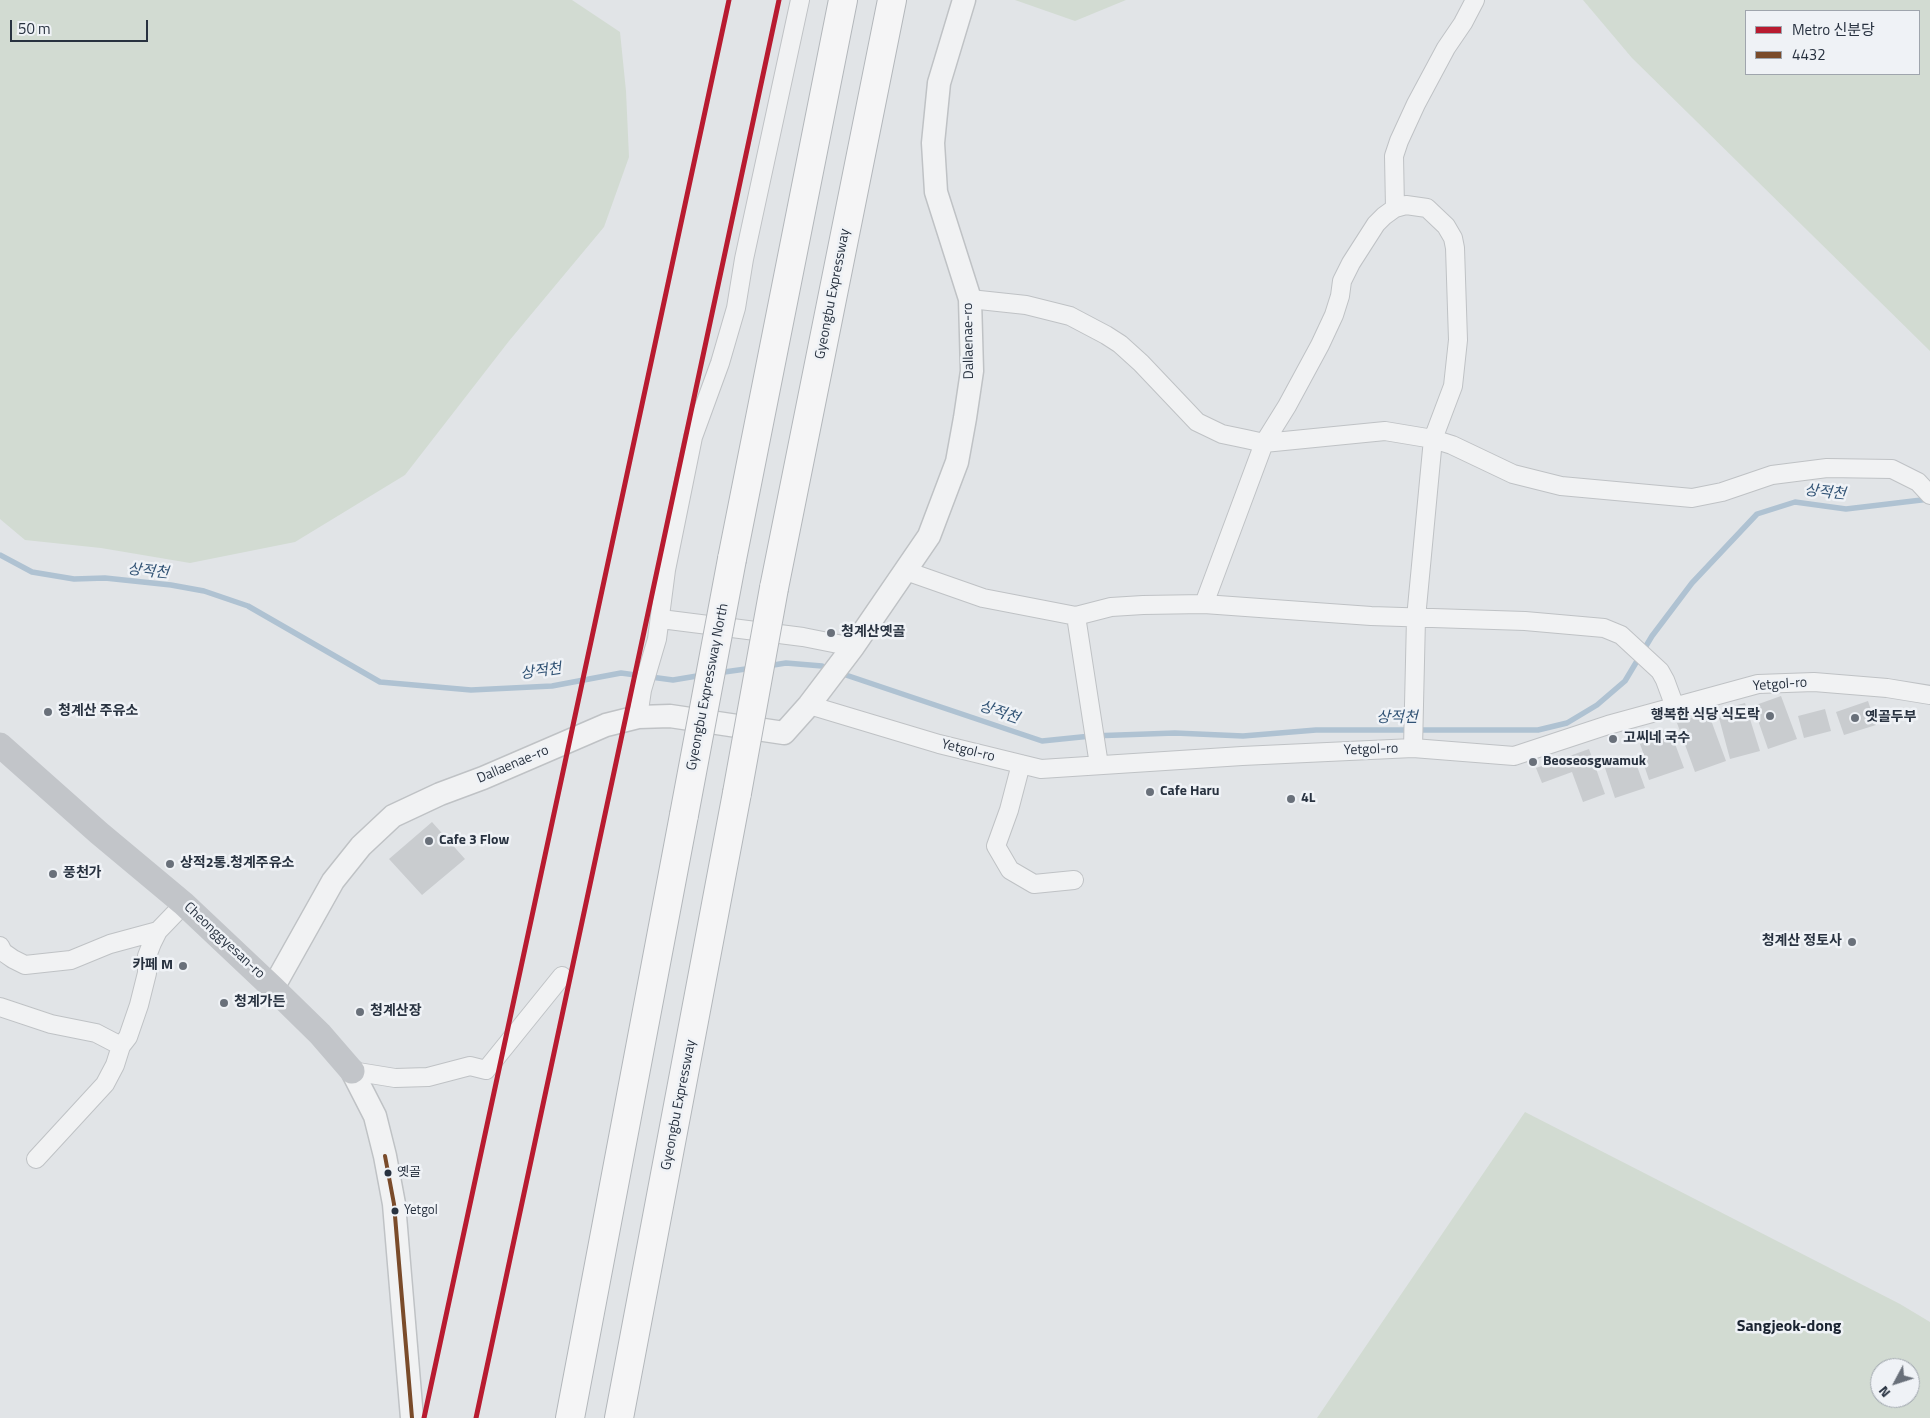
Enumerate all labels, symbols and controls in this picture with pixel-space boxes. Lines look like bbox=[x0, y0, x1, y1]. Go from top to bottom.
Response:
scale bar bbox=[12, 10, 150, 42]
legend bbox=[1745, 10, 1920, 75]
text: 50 m bbox=[18, 17, 51, 40]
text: Metro 신분당 bbox=[1792, 18, 1875, 41]
text: 4432 bbox=[1792, 43, 1826, 66]
street label: Gyeongbu Expressway bbox=[812, 227, 854, 361]
street label: Dallaenae-ro bbox=[960, 303, 978, 379]
water label: 상적천 bbox=[1803, 482, 1847, 504]
water label: 상적천 bbox=[126, 561, 170, 583]
street label: Gyeongbu Expressway North bbox=[684, 602, 732, 772]
place label: 청계산옛골 bbox=[841, 625, 905, 641]
marker: 청계산옛골 bbox=[825, 627, 837, 639]
water label: 상적천 bbox=[519, 660, 563, 684]
street label: Yetgol-ro bbox=[1752, 675, 1808, 695]
water label: 상적천 bbox=[976, 698, 1022, 728]
place label: 청계산 주유소 bbox=[58, 704, 138, 720]
marker: 청계산 주유소 bbox=[42, 706, 54, 718]
place label: 행복한 식당 식도락 bbox=[1651, 708, 1760, 724]
water label: 상적천 bbox=[1376, 709, 1418, 727]
marker: 행복한 식당 식도락 bbox=[1764, 710, 1776, 722]
place label: 옛골두부 bbox=[1865, 710, 1917, 726]
marker: 옛골두부 bbox=[1849, 712, 1861, 724]
place label: 고씨네 국수 bbox=[1623, 731, 1690, 747]
marker: 고씨네 국수 bbox=[1607, 733, 1619, 745]
street label: Yetgol-ro bbox=[940, 736, 996, 766]
street label: Yetgol-ro bbox=[1343, 741, 1399, 759]
street label: Dallaenae-ro bbox=[475, 742, 551, 788]
place label: Beoseosgwamuk bbox=[1543, 754, 1646, 770]
marker: Beoseosgwamuk bbox=[1527, 756, 1539, 768]
place label: Cafe Haru bbox=[1160, 784, 1219, 800]
marker: Cafe Haru bbox=[1144, 786, 1156, 798]
place label: 4L bbox=[1301, 791, 1315, 807]
marker: 4L bbox=[1285, 793, 1297, 805]
place label: Cafe 3 Flow bbox=[439, 833, 509, 849]
marker: Cafe 3 Flow bbox=[423, 835, 435, 847]
place label: 상적2통.청계주유소 bbox=[180, 856, 294, 872]
marker: 상적2통.청계주유소 bbox=[164, 858, 176, 870]
place label: 풍천가 bbox=[63, 866, 102, 882]
marker: 풍천가 bbox=[47, 868, 59, 880]
street label: Cheonggyesan-ro bbox=[180, 899, 268, 983]
place label: 청계산 정토사 bbox=[1762, 934, 1842, 950]
marker: 청계산 정토사 bbox=[1846, 936, 1858, 948]
place label: 카페 M bbox=[132, 958, 173, 974]
marker: 카페 M bbox=[177, 960, 189, 972]
place label: 청계가든 bbox=[234, 995, 286, 1011]
marker: 청계가든 bbox=[218, 997, 230, 1009]
place label: 청계산장 bbox=[370, 1004, 422, 1020]
marker: 청계산장 bbox=[354, 1006, 366, 1018]
street label: Gyeongbu Expressway bbox=[658, 1038, 700, 1172]
place label: 옛골 bbox=[397, 1165, 421, 1181]
marker: 옛골 bbox=[383, 1168, 393, 1178]
place label: Yetgol bbox=[404, 1203, 438, 1219]
marker: Yetgol bbox=[390, 1206, 400, 1216]
district label: Sangjeok-dong bbox=[1737, 1317, 1841, 1337]
north arrow bbox=[1870, 1358, 1920, 1408]
text: N bbox=[1873, 1382, 1895, 1403]

